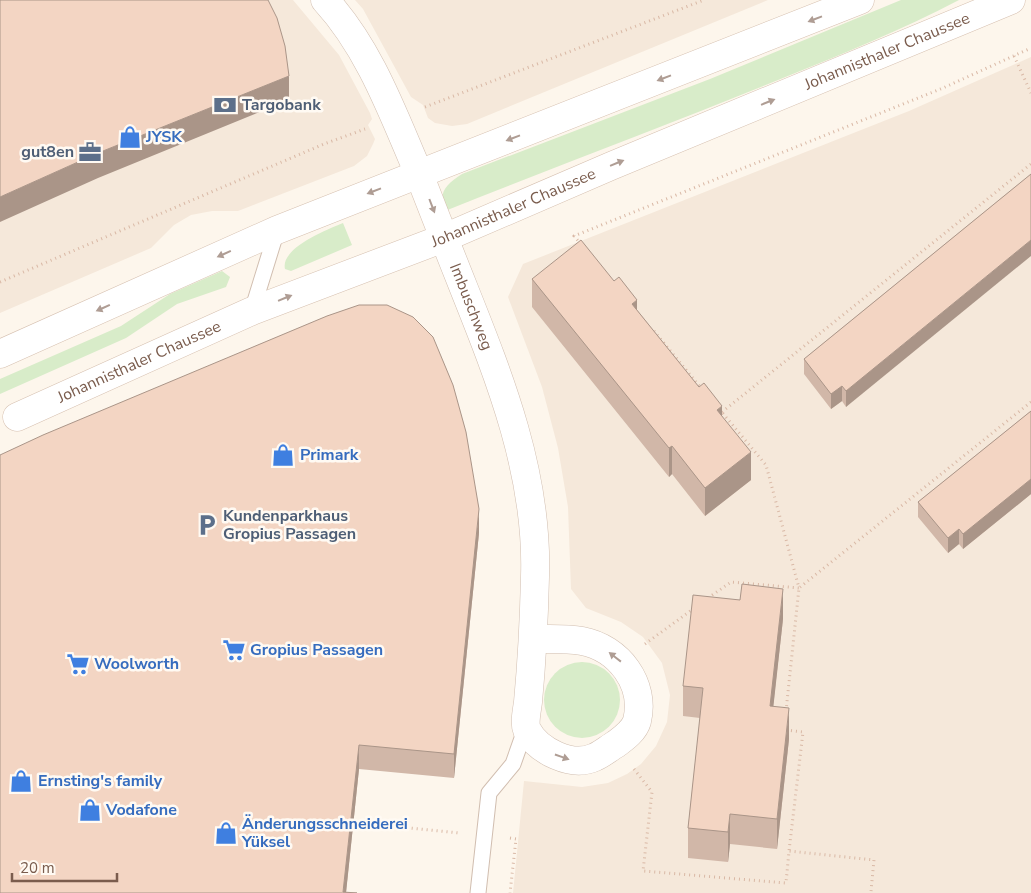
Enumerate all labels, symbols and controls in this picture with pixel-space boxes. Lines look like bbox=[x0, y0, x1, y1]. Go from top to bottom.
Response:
street label: Johannisthaler Chaussee bbox=[800, 7, 973, 96]
one-way arrow bbox=[808, 16, 823, 23]
one-way arrow bbox=[657, 75, 671, 83]
bank icon: Targobank bbox=[212, 92, 238, 118]
place label: Targobank bbox=[242, 94, 321, 116]
one-way arrow bbox=[760, 97, 775, 105]
shop icon: JYSK bbox=[117, 124, 143, 150]
place label: JYSK bbox=[145, 126, 183, 148]
one-way arrow bbox=[505, 134, 520, 142]
office icon: gut8en bbox=[77, 139, 103, 165]
place label: gut8en bbox=[21, 141, 74, 163]
one-way arrow bbox=[610, 159, 624, 167]
street label: Johannisthaler Chaussee bbox=[427, 163, 599, 253]
one-way arrow bbox=[366, 187, 381, 195]
one-way arrow bbox=[428, 199, 436, 213]
one-way arrow bbox=[217, 250, 231, 258]
street label: Imbuschweg bbox=[444, 260, 498, 353]
one-way arrow bbox=[278, 294, 293, 302]
one-way arrow bbox=[96, 304, 110, 312]
street label: Johannisthaler Chaussee bbox=[53, 315, 224, 409]
shop icon: Primark bbox=[270, 442, 296, 468]
place label: Primark bbox=[300, 444, 359, 466]
place label: Kundenparkhaus Gropius Passagen bbox=[223, 505, 356, 545]
parking icon: Kundenparkhaus Gropius Passagen bbox=[194, 512, 220, 538]
supermarket icon: Gropius Passagen bbox=[221, 637, 247, 663]
place label: Gropius Passagen bbox=[250, 639, 383, 661]
supermarket icon: Woolworth bbox=[65, 651, 91, 677]
one-way arrow bbox=[609, 652, 622, 663]
place label: Woolworth bbox=[94, 653, 179, 675]
one-way arrow bbox=[555, 753, 570, 761]
shop icon: Ernsting's family bbox=[8, 768, 34, 794]
place label: Ernsting's family bbox=[38, 770, 163, 792]
shop icon: Vodafone bbox=[77, 797, 103, 823]
place label: Vodafone bbox=[105, 799, 177, 821]
place label: Änderungsschneiderei Yüksel bbox=[241, 813, 408, 853]
shop icon: Änderungsschneiderei Yüksel bbox=[213, 820, 239, 846]
scale bar bbox=[12, 850, 118, 882]
text: 20 m bbox=[20, 858, 55, 878]

